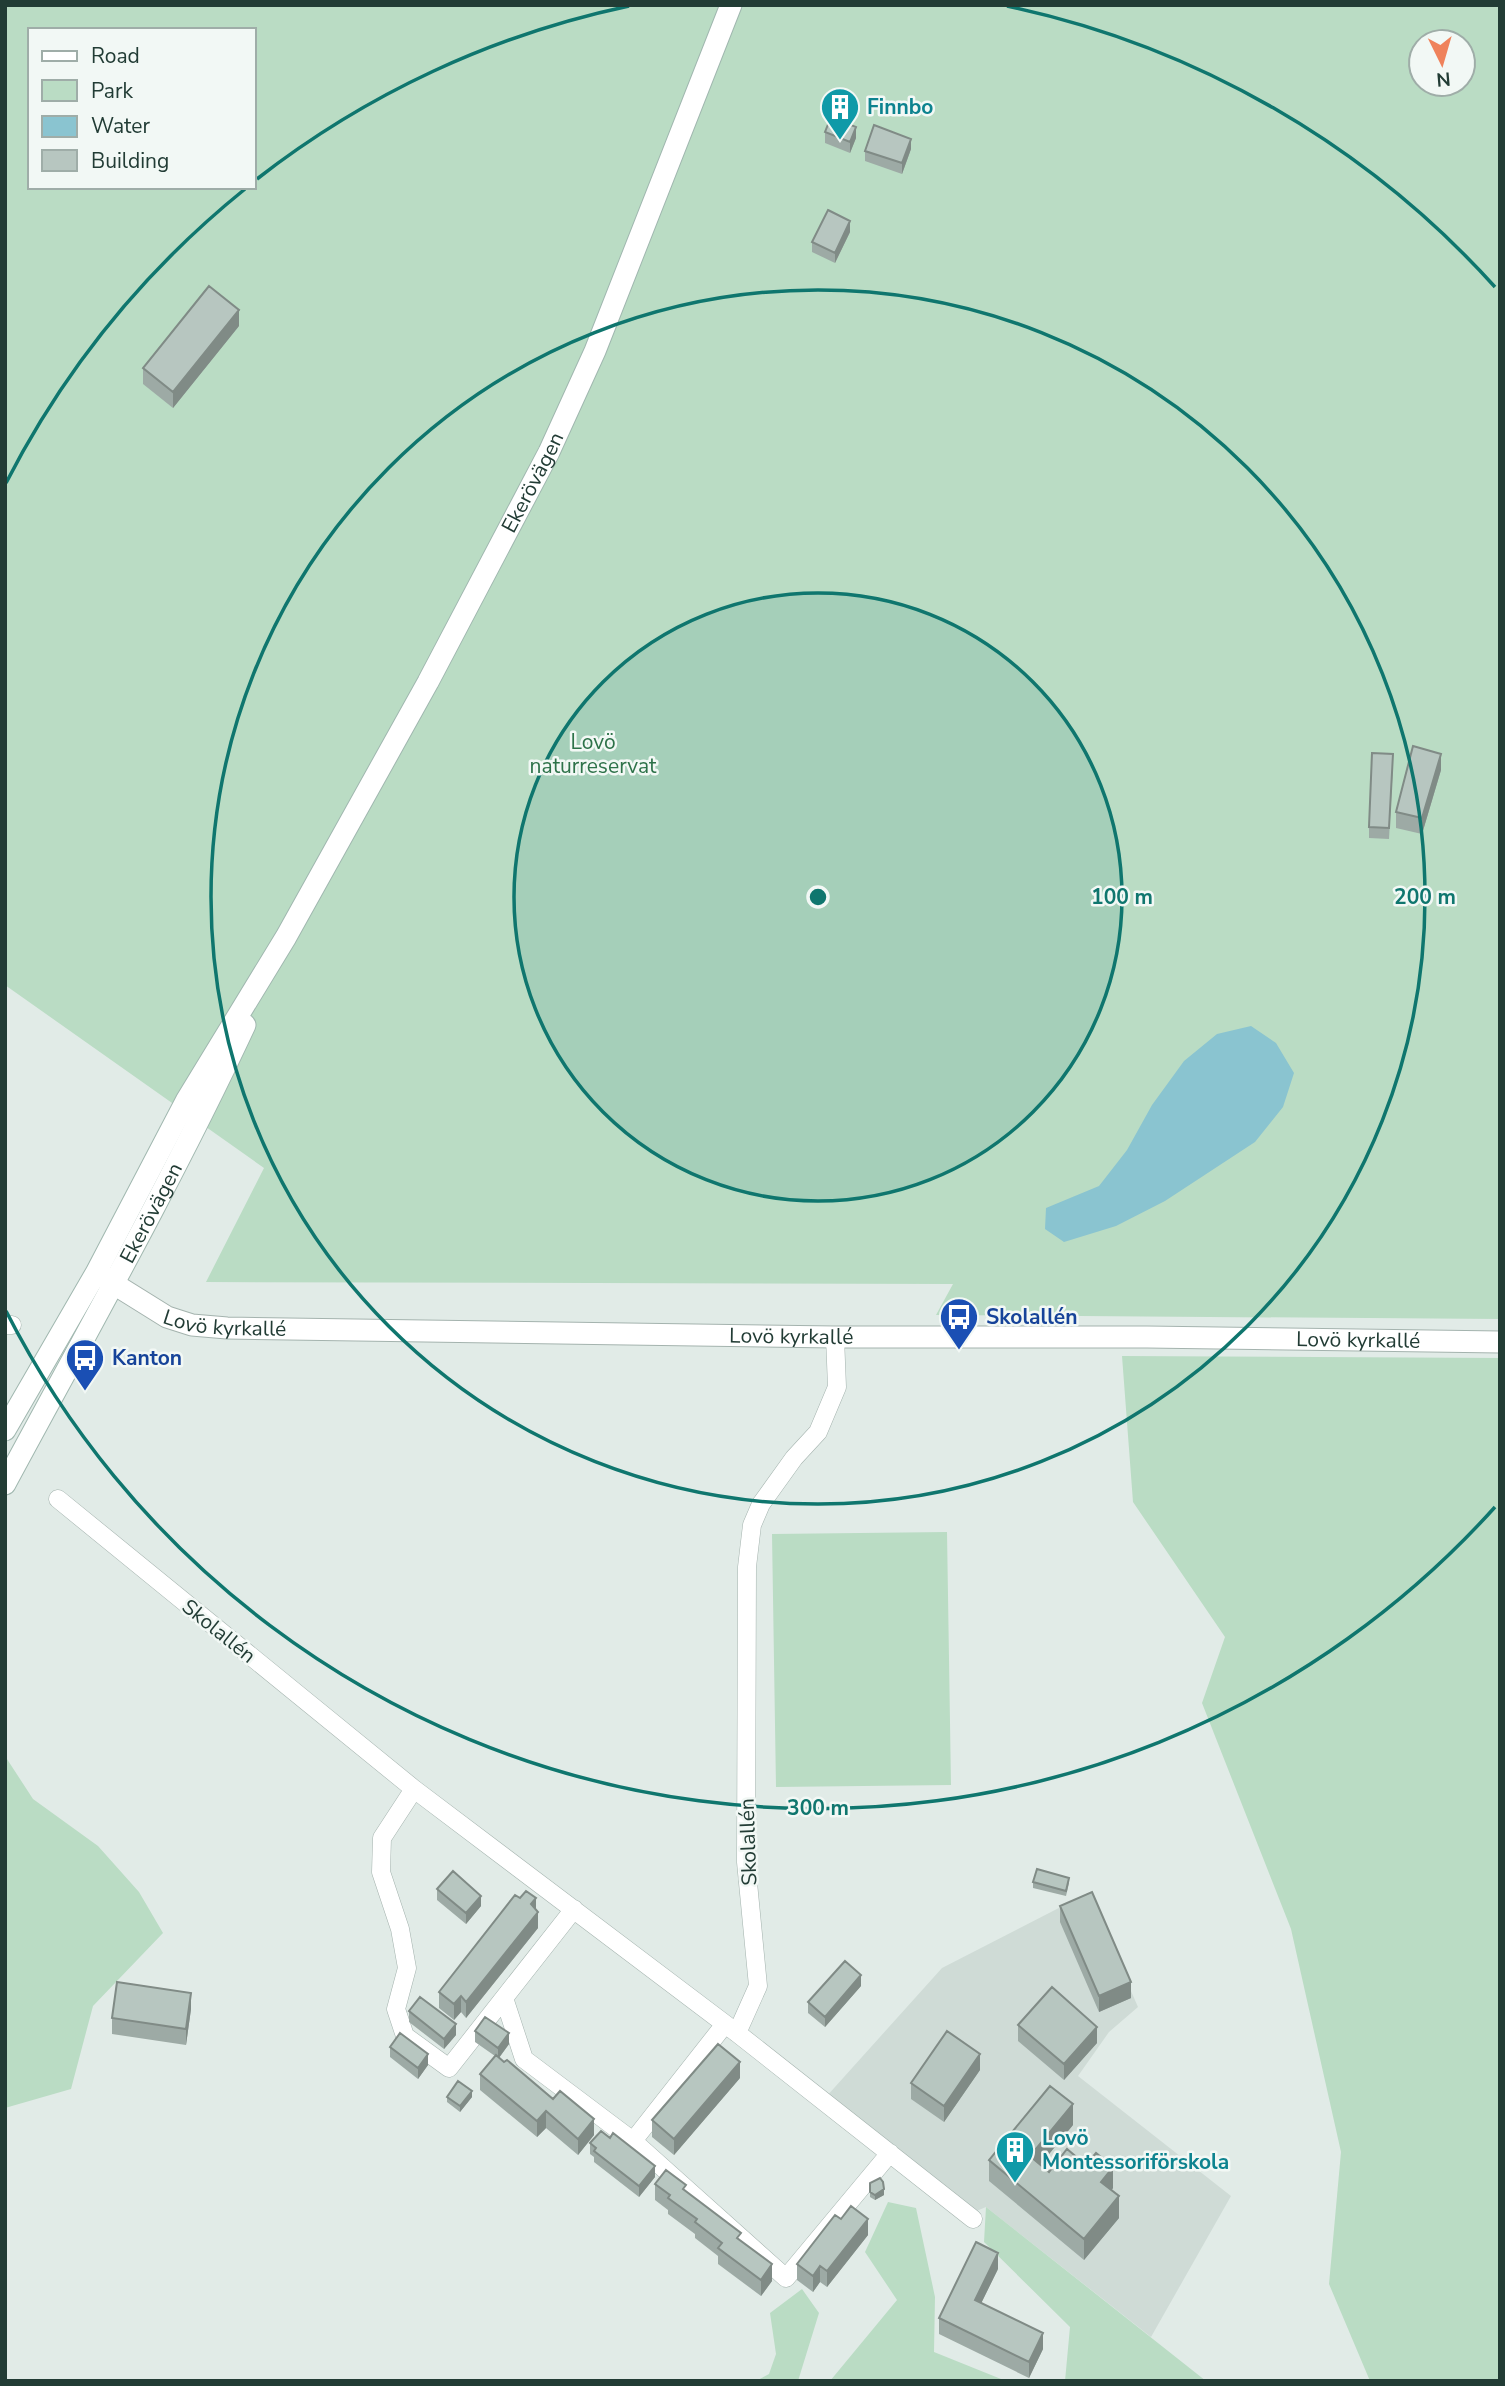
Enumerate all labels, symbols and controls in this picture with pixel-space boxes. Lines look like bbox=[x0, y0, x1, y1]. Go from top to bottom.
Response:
legend bbox=[28, 28, 256, 189]
north arrow bbox=[1407, 28, 1477, 98]
text: Road bbox=[91, 42, 140, 70]
text: N bbox=[1435, 65, 1452, 93]
text: Park bbox=[91, 77, 133, 105]
building icon: Finnbo bbox=[819, 86, 861, 141]
place label: Finnbo bbox=[867, 93, 933, 121]
text: Water bbox=[91, 112, 150, 140]
text: Building bbox=[91, 147, 169, 175]
street label: Ekerövägen bbox=[495, 428, 570, 538]
park label: Lovö naturreservat bbox=[530, 728, 657, 780]
text: 100 m bbox=[1091, 883, 1153, 911]
text: 200 m bbox=[1394, 883, 1456, 911]
centre of rings bbox=[806, 885, 830, 909]
street label: Ekerövägen bbox=[113, 1158, 189, 1268]
bus stop icon: Skolallén bbox=[938, 1296, 980, 1351]
street label: Lovö kyrkallé bbox=[160, 1303, 287, 1343]
place label: Skolallén bbox=[986, 1303, 1078, 1331]
street label: Lovö kyrkallé bbox=[729, 1321, 853, 1351]
street label: Lovö kyrkallé bbox=[1296, 1325, 1421, 1355]
bus stop icon: Kanton bbox=[64, 1337, 106, 1392]
place label: Kanton bbox=[112, 1344, 182, 1372]
street label: Skolallén bbox=[176, 1593, 262, 1669]
text: 300 m bbox=[787, 1794, 849, 1822]
street label: Skolallén bbox=[732, 1798, 764, 1886]
place label: Lovö Montessoriförskola bbox=[1042, 2124, 1229, 2176]
building icon: Lovö Montessoriförskola bbox=[994, 2129, 1036, 2184]

